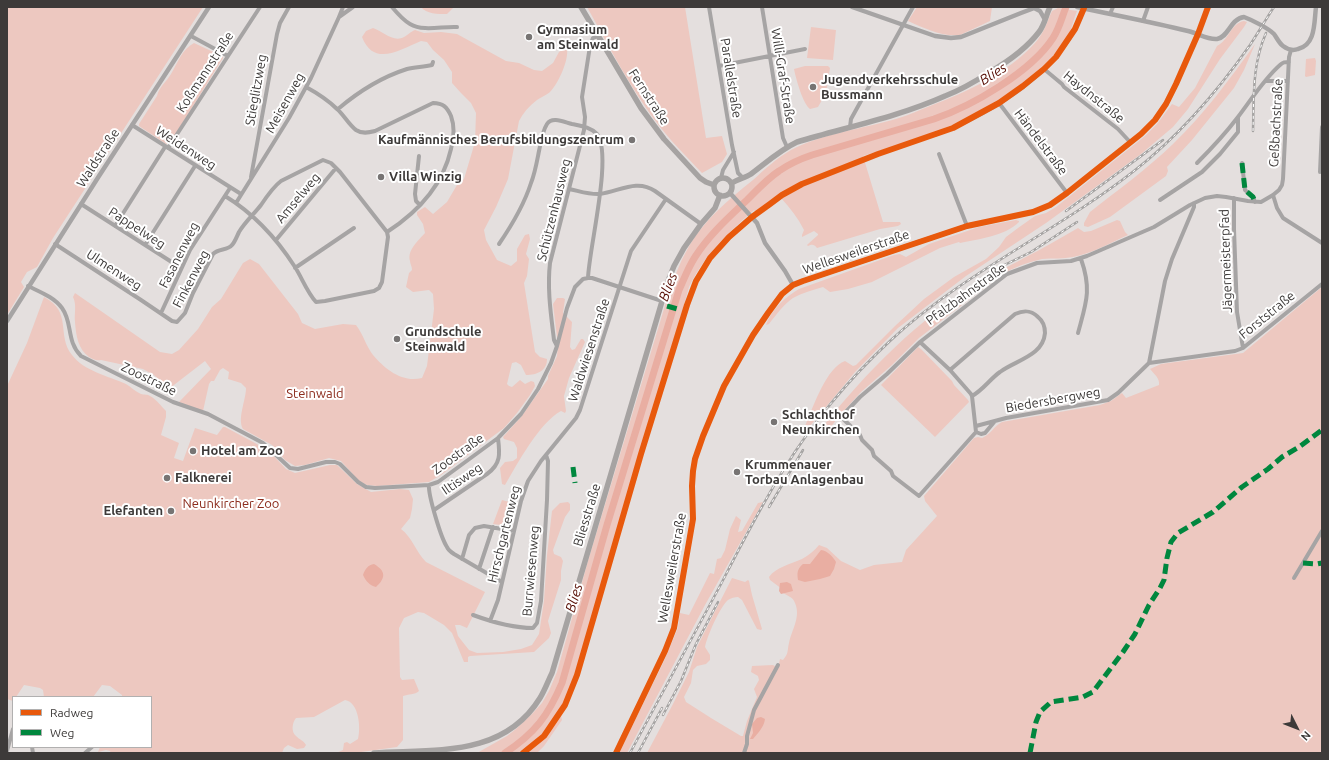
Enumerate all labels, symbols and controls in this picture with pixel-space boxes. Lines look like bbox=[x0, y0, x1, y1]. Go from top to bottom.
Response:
place label: Gymnasium am Steinwald bbox=[537, 22, 619, 53]
street label: Willi-Graf-Straße bbox=[768, 27, 798, 125]
street label: Koßmannstraße bbox=[173, 29, 237, 115]
marker: Gymnasium am Steinwald bbox=[524, 32, 534, 42]
street label: Parallelstraße bbox=[717, 37, 745, 119]
street label: Stieglitzweg bbox=[242, 53, 270, 127]
water label: Blies bbox=[976, 59, 1010, 89]
street label: Fernstraße bbox=[625, 66, 673, 128]
street label: Haydnstraße bbox=[1060, 68, 1128, 126]
street label: Meisenweg bbox=[262, 70, 308, 136]
place label: Jugendverkehrsschule Bussmann bbox=[821, 72, 958, 103]
street label: Geßbachstraße bbox=[1266, 78, 1286, 168]
marker: Jugendverkehrsschule Bussmann bbox=[808, 82, 818, 92]
street label: Händelstraße bbox=[1011, 106, 1071, 178]
street label: Weidenweg bbox=[153, 123, 219, 173]
street label: Waldstraße bbox=[73, 126, 123, 190]
place label: Kaufmännisches Berufsbildungszentrum bbox=[378, 132, 624, 148]
marker: Kaufmännisches Berufsbildungszentrum bbox=[627, 135, 637, 145]
street label: Schützenhausweg bbox=[534, 157, 574, 263]
place label: Villa Winzig bbox=[389, 169, 462, 185]
street label: Amselweg bbox=[273, 170, 323, 226]
marker: Villa Winzig bbox=[376, 172, 386, 182]
street label: Pappelweg bbox=[106, 204, 168, 252]
street label: Jägermeisterpfad bbox=[1216, 209, 1236, 313]
street label: Fasanenweg bbox=[156, 219, 202, 291]
street label: Wellesweilerstraße bbox=[801, 226, 911, 278]
street label: Ulmenweg bbox=[83, 246, 145, 294]
street label: Finkenweg bbox=[169, 247, 213, 311]
street label: Pfalzbahnstraße bbox=[923, 260, 1009, 328]
water label: Blies bbox=[655, 270, 681, 304]
street label: Forststraße bbox=[1236, 288, 1298, 342]
street label: Waldwiesenstraße bbox=[565, 296, 613, 404]
place label: Grundschule Steinwald bbox=[405, 324, 481, 355]
marker: Grundschule Steinwald bbox=[392, 334, 402, 344]
street label: Zoostraße bbox=[119, 359, 179, 399]
street label: Biedersbergweg bbox=[1004, 384, 1102, 416]
park label: Steinwald bbox=[286, 386, 344, 402]
place label: Schlachthof Neunkirchen bbox=[782, 407, 860, 438]
marker: Schlachthof Neunkirchen bbox=[769, 417, 779, 427]
street label: Zoostraße bbox=[429, 430, 487, 478]
place label: Hotel am Zoo bbox=[201, 443, 283, 459]
marker: Hotel am Zoo bbox=[188, 446, 198, 456]
place label: Krummenauer Torbau Anlagenbau bbox=[745, 457, 864, 488]
street label: Iltisweg bbox=[439, 460, 485, 498]
marker: Krummenauer Torbau Anlagenbau bbox=[732, 467, 742, 477]
place label: Falknerei bbox=[175, 470, 232, 486]
marker: Falknerei bbox=[162, 473, 172, 483]
street label: Bliesstraße bbox=[570, 482, 604, 548]
street label: Hirschgartenweg bbox=[484, 484, 524, 584]
park label: Neunkircher Zoo bbox=[183, 496, 279, 512]
place label: Elefanten bbox=[103, 503, 163, 519]
marker: Elefanten bbox=[166, 506, 176, 516]
street label: Wellesweilerstraße bbox=[655, 512, 689, 624]
street label: Burrwiesenweg bbox=[519, 525, 543, 617]
water label: Blies bbox=[562, 582, 586, 614]
legend bbox=[12, 696, 152, 748]
text: Radweg bbox=[50, 706, 93, 719]
north arrow bbox=[1277, 708, 1317, 748]
text: Weg bbox=[50, 726, 74, 739]
text: N bbox=[1299, 729, 1313, 743]

